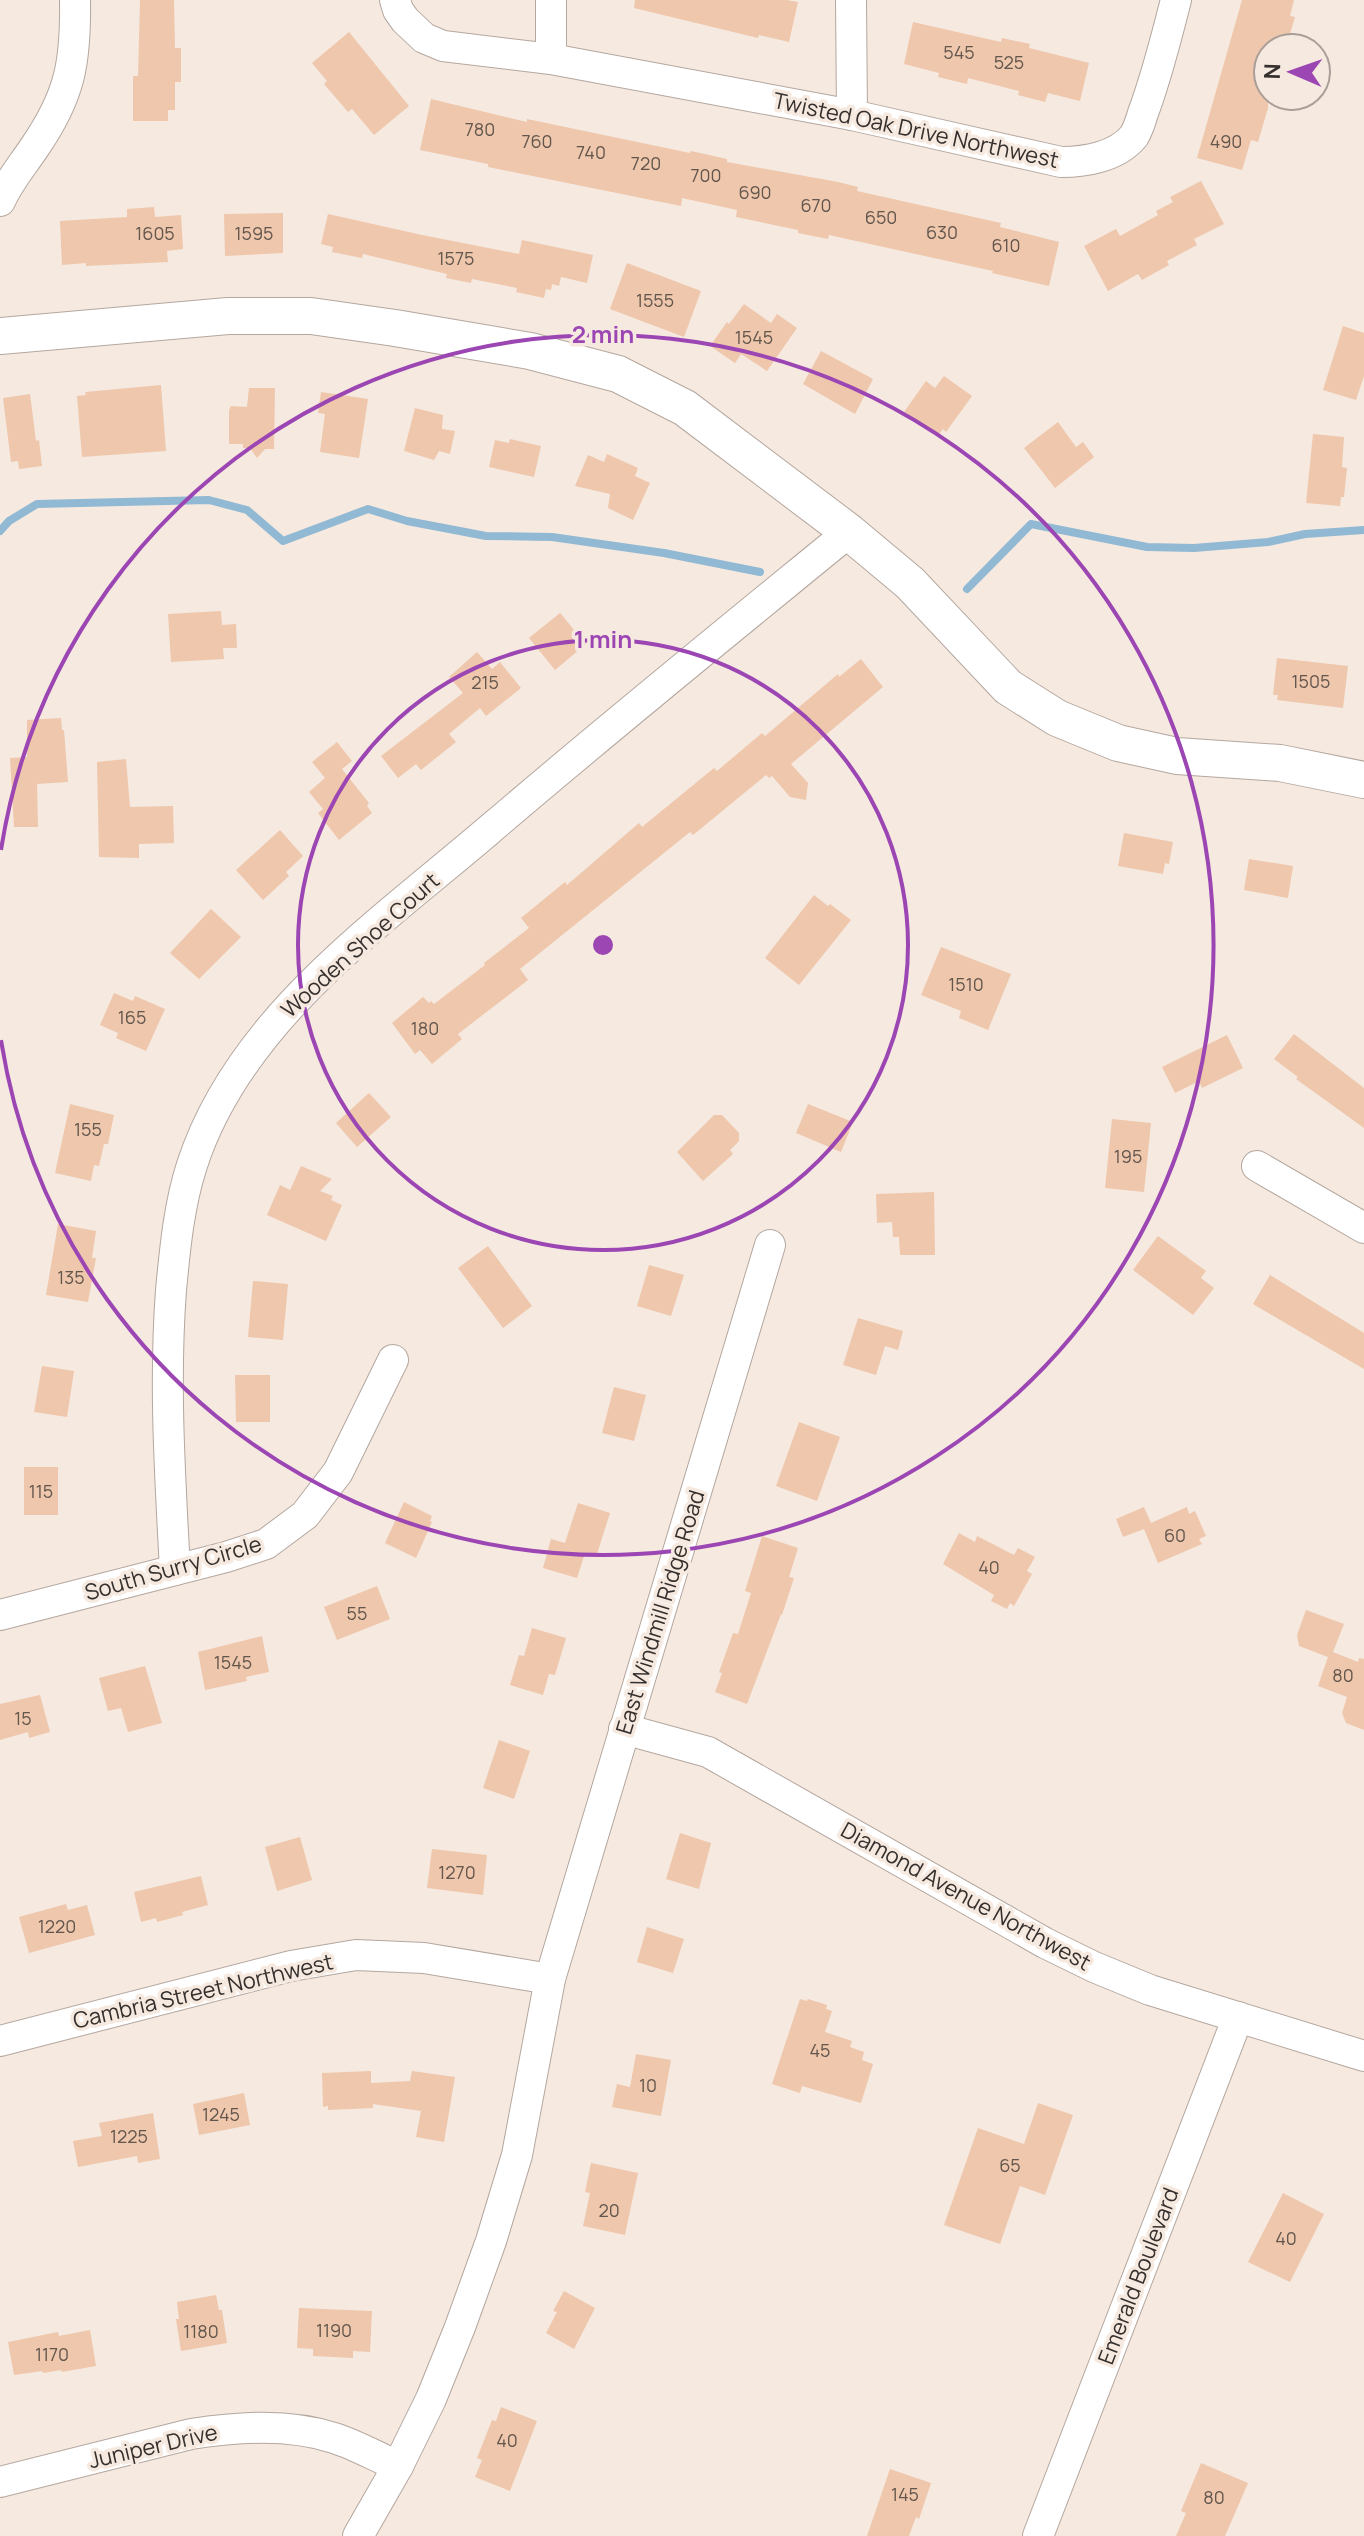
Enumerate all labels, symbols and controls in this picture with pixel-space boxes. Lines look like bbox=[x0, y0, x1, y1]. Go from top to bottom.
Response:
north arrow bbox=[1252, 32, 1332, 112]
house number: 545 bbox=[943, 40, 975, 64]
house number: 525 bbox=[994, 50, 1024, 74]
text: N bbox=[1257, 63, 1287, 80]
street label: Twisted Oak Drive Northwest bbox=[771, 85, 1062, 175]
house number: 780 bbox=[465, 117, 495, 141]
house number: 760 bbox=[521, 129, 553, 153]
house number: 490 bbox=[1210, 129, 1242, 153]
house number: 740 bbox=[576, 140, 606, 164]
house number: 720 bbox=[631, 151, 661, 175]
house number: 700 bbox=[691, 163, 722, 187]
house number: 690 bbox=[738, 180, 772, 204]
house number: 670 bbox=[800, 193, 832, 217]
house number: 650 bbox=[865, 205, 897, 229]
house number: 630 bbox=[926, 220, 958, 244]
house number: 1605 bbox=[135, 221, 175, 245]
house number: 1595 bbox=[235, 221, 273, 245]
house number: 610 bbox=[992, 233, 1020, 257]
house number: 1575 bbox=[438, 246, 474, 270]
house number: 1555 bbox=[636, 288, 674, 312]
text: 2 min bbox=[572, 317, 634, 350]
house number: 1545 bbox=[735, 325, 773, 349]
text: 1 min bbox=[574, 622, 632, 655]
house number: 1505 bbox=[1292, 669, 1330, 693]
house number: 215 bbox=[471, 670, 499, 694]
street label: Wooden Shoe Court bbox=[274, 866, 446, 1024]
centre of rings bbox=[589, 931, 617, 959]
house number: 1510 bbox=[948, 972, 984, 996]
house number: 165 bbox=[118, 1005, 146, 1029]
house number: 180 bbox=[411, 1016, 439, 1040]
house number: 155 bbox=[74, 1117, 102, 1141]
house number: 195 bbox=[1114, 1144, 1142, 1168]
house number: 135 bbox=[57, 1265, 85, 1289]
house number: 115 bbox=[29, 1479, 53, 1503]
street label: East Windmill Ridge Road bbox=[609, 1486, 711, 1738]
house number: 60 bbox=[1164, 1523, 1186, 1547]
street label: South Surry Circle bbox=[81, 1528, 265, 1608]
house number: 40 bbox=[978, 1555, 1000, 1579]
house number: 55 bbox=[347, 1601, 367, 1625]
house number: 1545 bbox=[214, 1650, 252, 1674]
house number: 80 bbox=[1332, 1663, 1354, 1687]
house number: 15 bbox=[14, 1706, 32, 1730]
street label: Diamond Avenue Northwest bbox=[836, 1815, 1097, 1977]
house number: 1270 bbox=[438, 1860, 476, 1884]
house number: 1220 bbox=[38, 1914, 76, 1938]
street label: Cambria Street Northwest bbox=[70, 1946, 336, 2036]
house number: 45 bbox=[809, 2038, 831, 2062]
house number: 10 bbox=[639, 2073, 657, 2097]
house number: 1245 bbox=[202, 2102, 240, 2126]
house number: 1225 bbox=[110, 2124, 148, 2148]
house number: 65 bbox=[999, 2153, 1021, 2177]
street label: Emerald Boulevard bbox=[1091, 2183, 1185, 2369]
house number: 20 bbox=[598, 2198, 620, 2222]
house number: 40 bbox=[1275, 2226, 1297, 2250]
house number: 1190 bbox=[316, 2318, 352, 2342]
house number: 1180 bbox=[183, 2319, 219, 2343]
house number: 1170 bbox=[35, 2342, 69, 2366]
street label: Juniper Drive bbox=[86, 2417, 220, 2475]
house number: 40 bbox=[496, 2428, 518, 2452]
house number: 145 bbox=[891, 2482, 919, 2506]
house number: 80 bbox=[1203, 2485, 1225, 2509]

